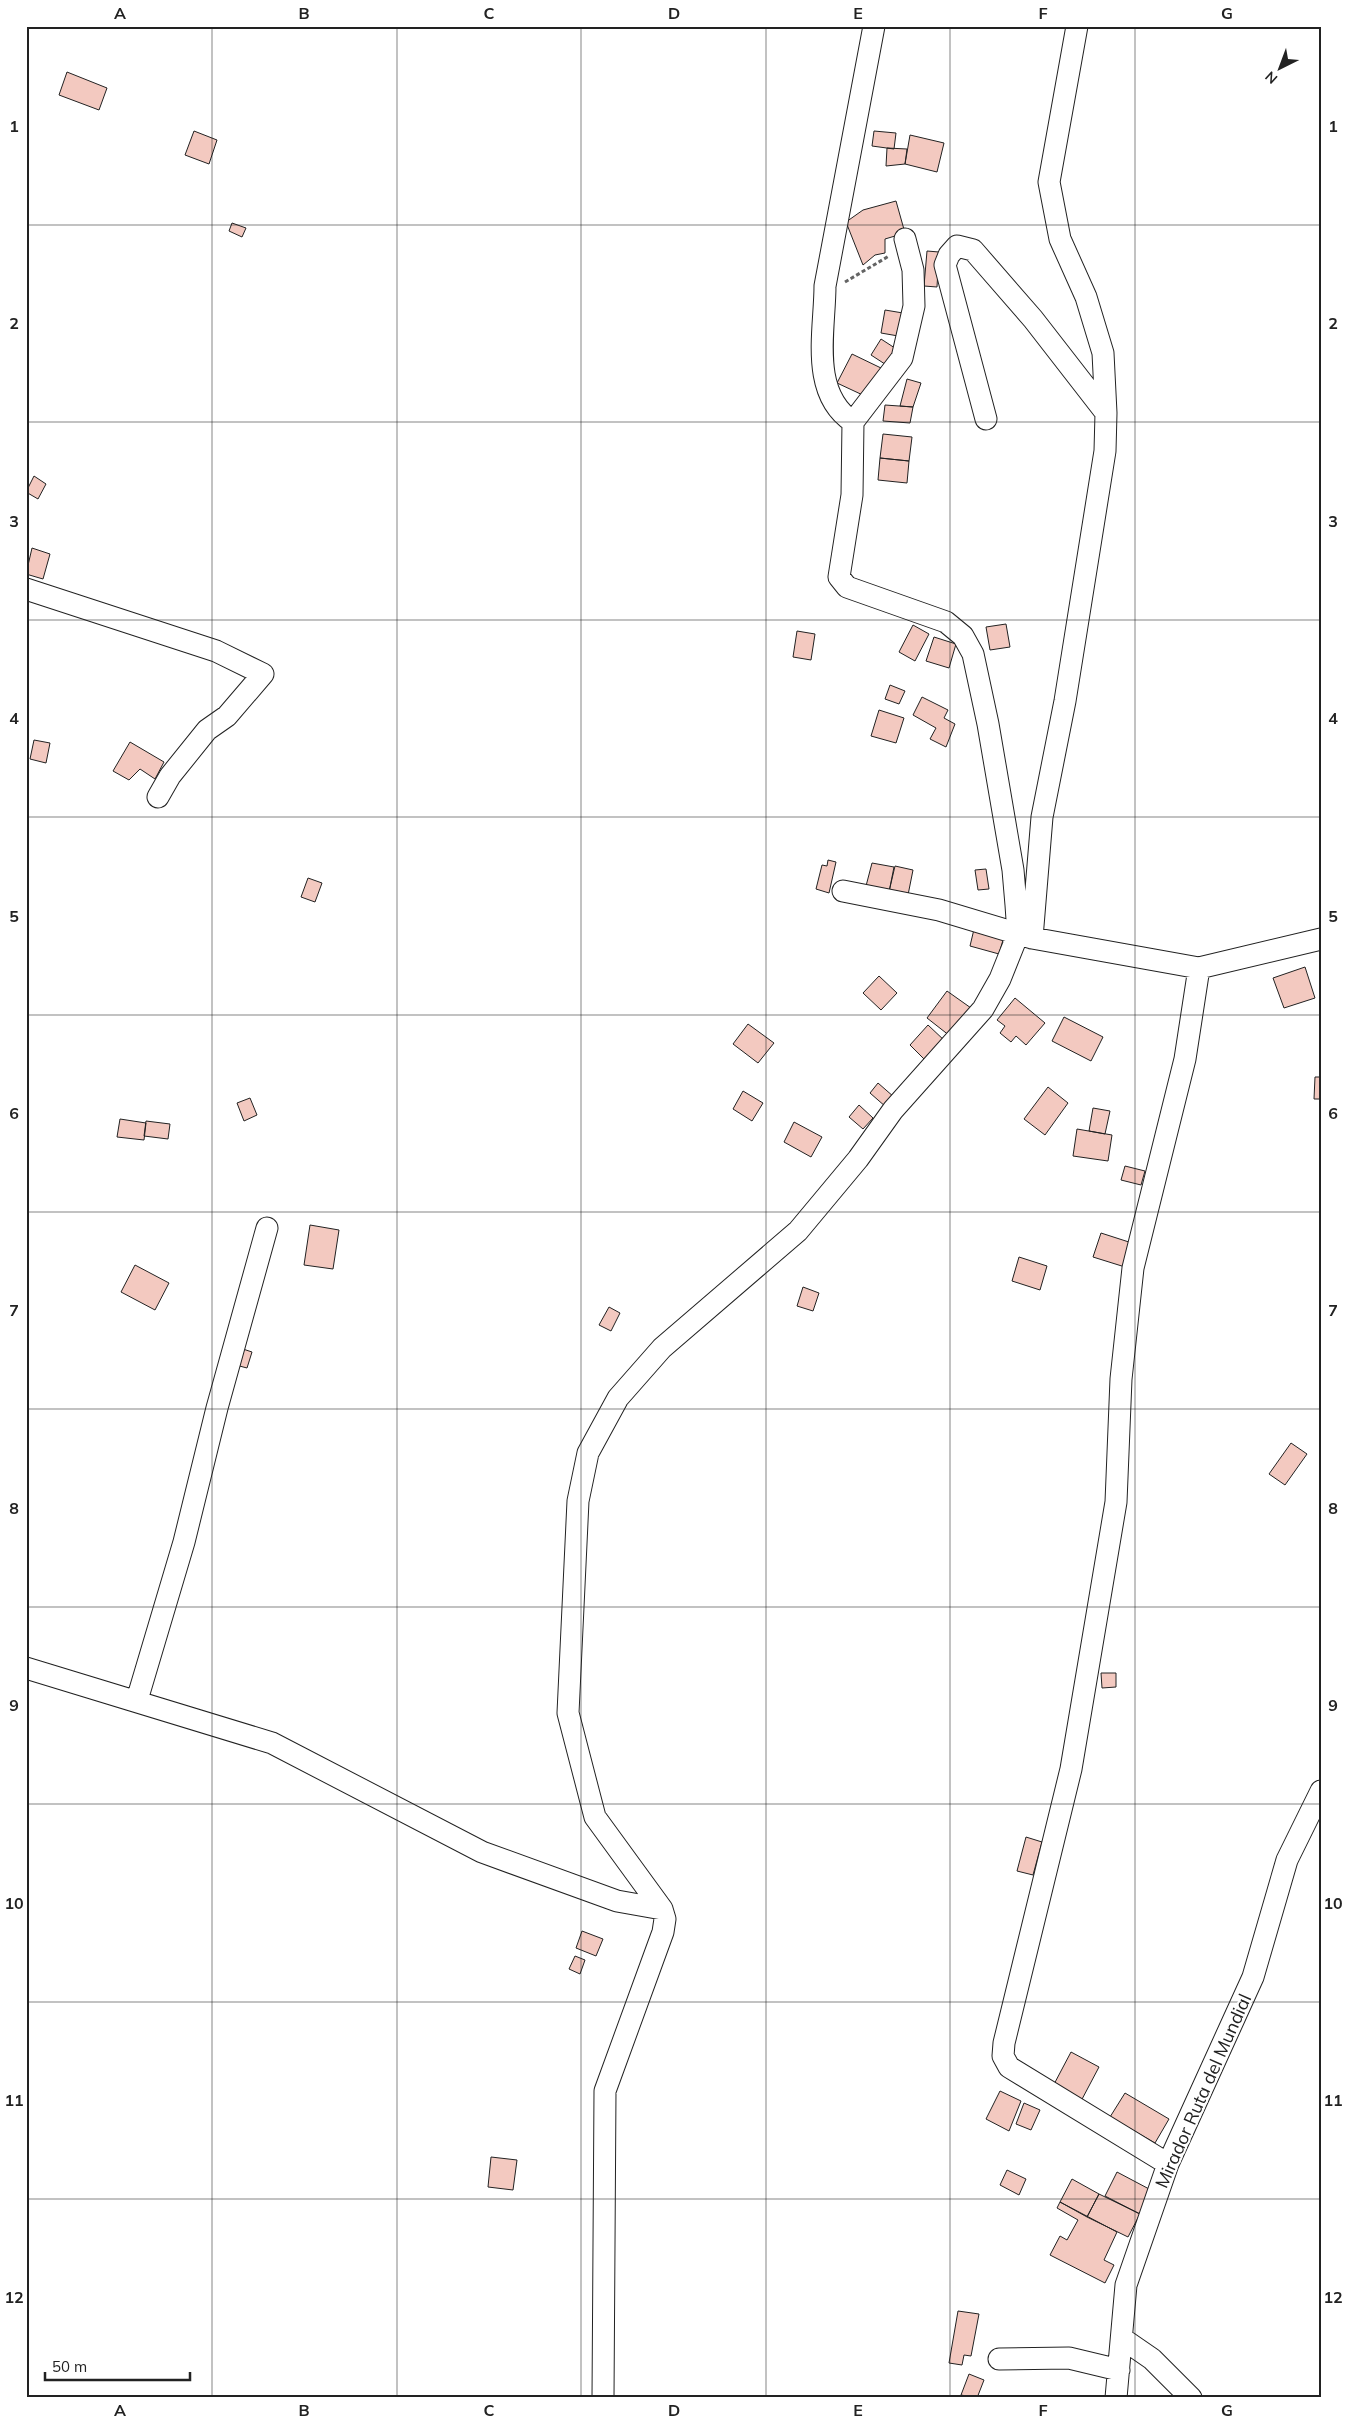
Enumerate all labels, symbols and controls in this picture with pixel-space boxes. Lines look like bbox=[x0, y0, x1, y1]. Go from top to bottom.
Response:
text: A bbox=[114, 3, 126, 23]
text: B bbox=[298, 3, 310, 23]
text: C bbox=[484, 3, 495, 23]
text: D bbox=[668, 3, 680, 23]
text: E bbox=[853, 3, 863, 23]
text: F bbox=[1038, 3, 1048, 23]
text: G bbox=[1221, 3, 1233, 23]
north arrow bbox=[1254, 42, 1304, 92]
text: N bbox=[1261, 67, 1281, 88]
text: 1 bbox=[9, 116, 19, 136]
text: 1 bbox=[1328, 116, 1338, 136]
text: 2 bbox=[9, 313, 19, 333]
text: 2 bbox=[1328, 313, 1338, 333]
text: 3 bbox=[9, 511, 19, 531]
text: 3 bbox=[1328, 511, 1338, 531]
text: 4 bbox=[9, 708, 19, 728]
text: 4 bbox=[1328, 708, 1338, 728]
text: 5 bbox=[9, 906, 19, 926]
text: 5 bbox=[1328, 906, 1338, 926]
text: 6 bbox=[9, 1103, 19, 1123]
text: 6 bbox=[1328, 1103, 1338, 1123]
text: 7 bbox=[9, 1300, 19, 1320]
text: 7 bbox=[1328, 1300, 1338, 1320]
text: 8 bbox=[9, 1498, 19, 1518]
text: 8 bbox=[1328, 1498, 1338, 1518]
text: 9 bbox=[9, 1695, 19, 1715]
text: 9 bbox=[1328, 1695, 1338, 1715]
text: 10 bbox=[4, 1893, 24, 1913]
text: 10 bbox=[1323, 1893, 1343, 1913]
street label: Mirador Ruta del Mundial bbox=[1150, 1990, 1256, 2192]
text: 11 bbox=[4, 2090, 24, 2110]
text: 11 bbox=[1323, 2090, 1343, 2110]
text: 12 bbox=[4, 2287, 24, 2307]
text: 12 bbox=[1323, 2287, 1343, 2307]
scale bar bbox=[45, 2349, 190, 2381]
text: 50 m bbox=[52, 2357, 87, 2376]
text: A bbox=[114, 2400, 126, 2420]
text: B bbox=[298, 2400, 310, 2420]
text: C bbox=[484, 2400, 495, 2420]
text: D bbox=[668, 2400, 680, 2420]
text: E bbox=[853, 2400, 863, 2420]
text: F bbox=[1038, 2400, 1048, 2420]
text: G bbox=[1221, 2400, 1233, 2420]

